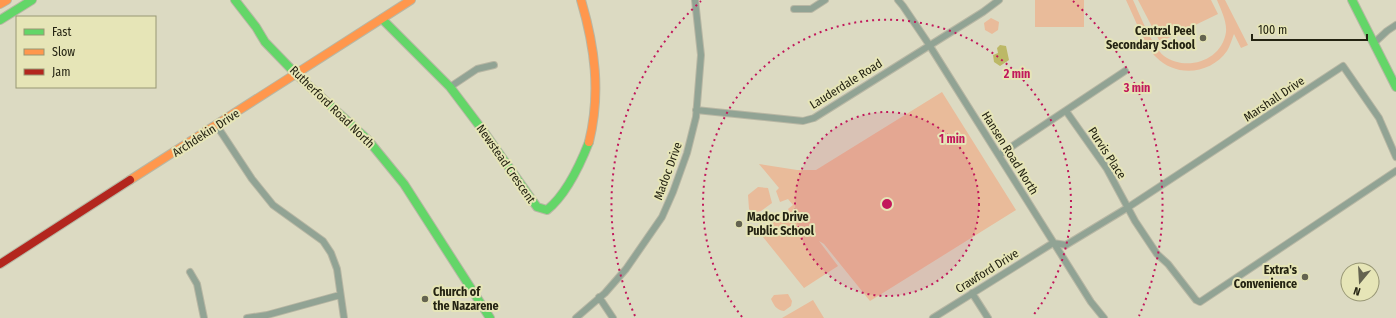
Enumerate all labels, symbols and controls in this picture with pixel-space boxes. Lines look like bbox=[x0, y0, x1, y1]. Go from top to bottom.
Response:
legend bbox=[16, 16, 156, 88]
scale bar bbox=[1252, 16, 1367, 42]
text: 100 m bbox=[1258, 23, 1287, 37]
place label: Central Peel Secondary School bbox=[1106, 24, 1196, 52]
text: Fast bbox=[52, 25, 71, 39]
marker: Central Peel Secondary School bbox=[1198, 33, 1208, 43]
text: Slow bbox=[52, 45, 75, 59]
street label: Lauderdale Road bbox=[807, 56, 885, 112]
street label: Rutherford Road North bbox=[287, 63, 377, 151]
text: Jam bbox=[52, 65, 70, 79]
text: 2 min bbox=[1003, 67, 1030, 81]
street label: Marshall Drive bbox=[1241, 74, 1307, 124]
text: 3 min bbox=[1123, 81, 1150, 95]
street label: Archdekin Drive bbox=[170, 106, 242, 160]
street label: Hansen Road North bbox=[979, 109, 1041, 197]
street label: Newstead Crescent bbox=[474, 122, 538, 206]
street label: Purvis Place bbox=[1085, 125, 1129, 182]
text: 1 min bbox=[939, 132, 965, 146]
street label: Madoc Drive bbox=[651, 140, 685, 202]
centre of rings bbox=[880, 197, 894, 211]
place label: Madoc Drive Public School bbox=[747, 210, 815, 238]
marker: Madoc Drive Public School bbox=[734, 219, 744, 229]
street label: Crawford Drive bbox=[953, 246, 1021, 296]
north arrow bbox=[1340, 262, 1380, 302]
place label: Extra's Convenience bbox=[1234, 263, 1298, 291]
marker: Extra's Convenience bbox=[1300, 272, 1310, 282]
text: N bbox=[1352, 284, 1362, 298]
place label: Church of the Nazarene bbox=[433, 285, 499, 313]
marker: Church of the Nazarene bbox=[420, 294, 430, 304]

